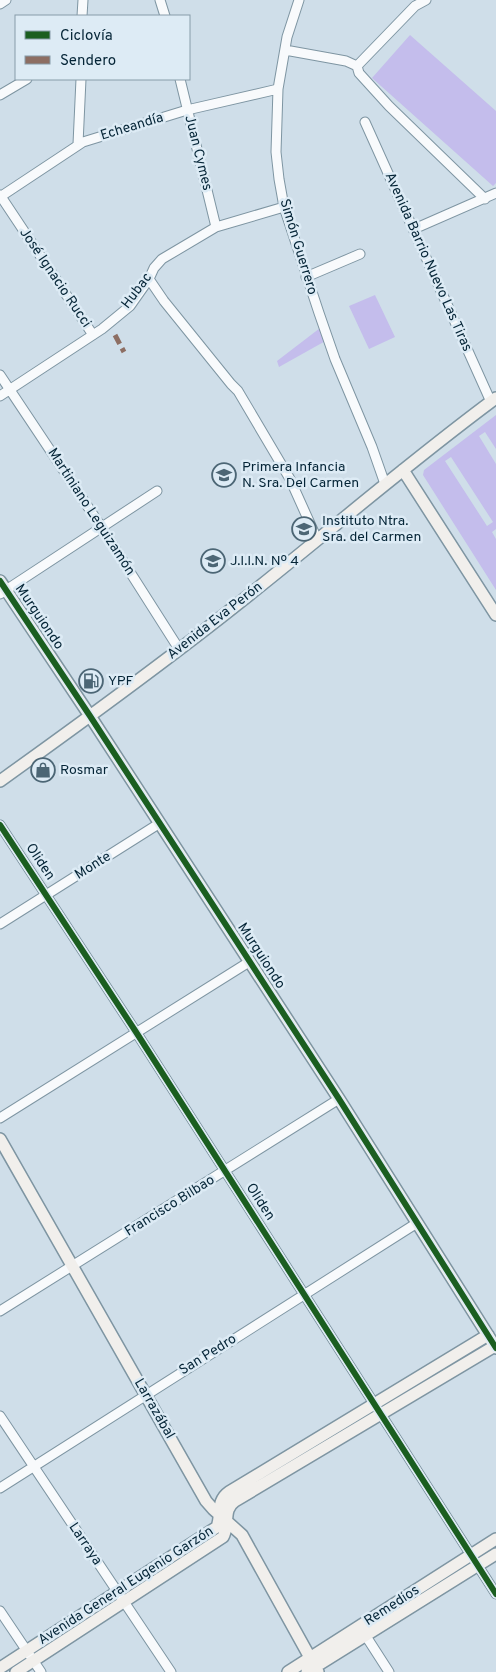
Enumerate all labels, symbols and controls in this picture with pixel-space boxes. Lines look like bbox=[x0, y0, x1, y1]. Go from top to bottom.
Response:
legend bbox=[15, 15, 190, 80]
text: Ciclovía bbox=[60, 27, 113, 46]
text: Sendero bbox=[60, 52, 116, 71]
street label: Echeandía bbox=[98, 109, 166, 145]
street label: Juan Cymes bbox=[180, 114, 216, 192]
street label: Avenida Barrio Nuevo Las Tiras bbox=[381, 170, 475, 354]
street label: Simón Guerrero bbox=[275, 197, 321, 297]
street label: José Ignacio Rucci bbox=[15, 225, 95, 331]
street label: Hubac bbox=[118, 270, 156, 312]
street label: Martiniano Leguizamón bbox=[44, 445, 138, 579]
place label: Primera Infancia N. Sra. Del Carmen bbox=[242, 459, 359, 492]
school or university icon: Primera Infancia N. Sra. Del Carmen bbox=[211, 462, 237, 488]
place label: Instituto Ntra. Sra. del Carmen bbox=[322, 513, 421, 546]
school or university icon: Instituto Ntra. Sra. del Carmen bbox=[291, 516, 317, 542]
school or university icon: J.I.I.N. Nº 4 bbox=[200, 548, 226, 574]
place label: J.I.I.N. Nº 4 bbox=[230, 553, 299, 570]
street label: Avenida Eva Perón bbox=[164, 579, 266, 663]
street label: Murguiondo bbox=[11, 581, 67, 653]
fuel station icon: YPF bbox=[78, 668, 104, 694]
place label: YPF bbox=[108, 673, 134, 690]
shop icon: Rosmar bbox=[30, 757, 56, 783]
place label: Rosmar bbox=[60, 762, 109, 779]
street label: Oliden bbox=[22, 840, 58, 884]
street label: Monte bbox=[72, 848, 114, 884]
street label: Murguiondo bbox=[233, 920, 289, 992]
street label: Francisco Bilbao bbox=[122, 1171, 218, 1240]
street label: Oliden bbox=[242, 1180, 278, 1224]
street label: San Pedro bbox=[176, 1331, 240, 1379]
street label: Larrazábal bbox=[130, 1376, 178, 1442]
street label: Larraya bbox=[65, 1519, 105, 1569]
street label: Avenida General Eugenio Garzón bbox=[35, 1523, 217, 1649]
street label: Remedios bbox=[361, 1582, 423, 1630]

